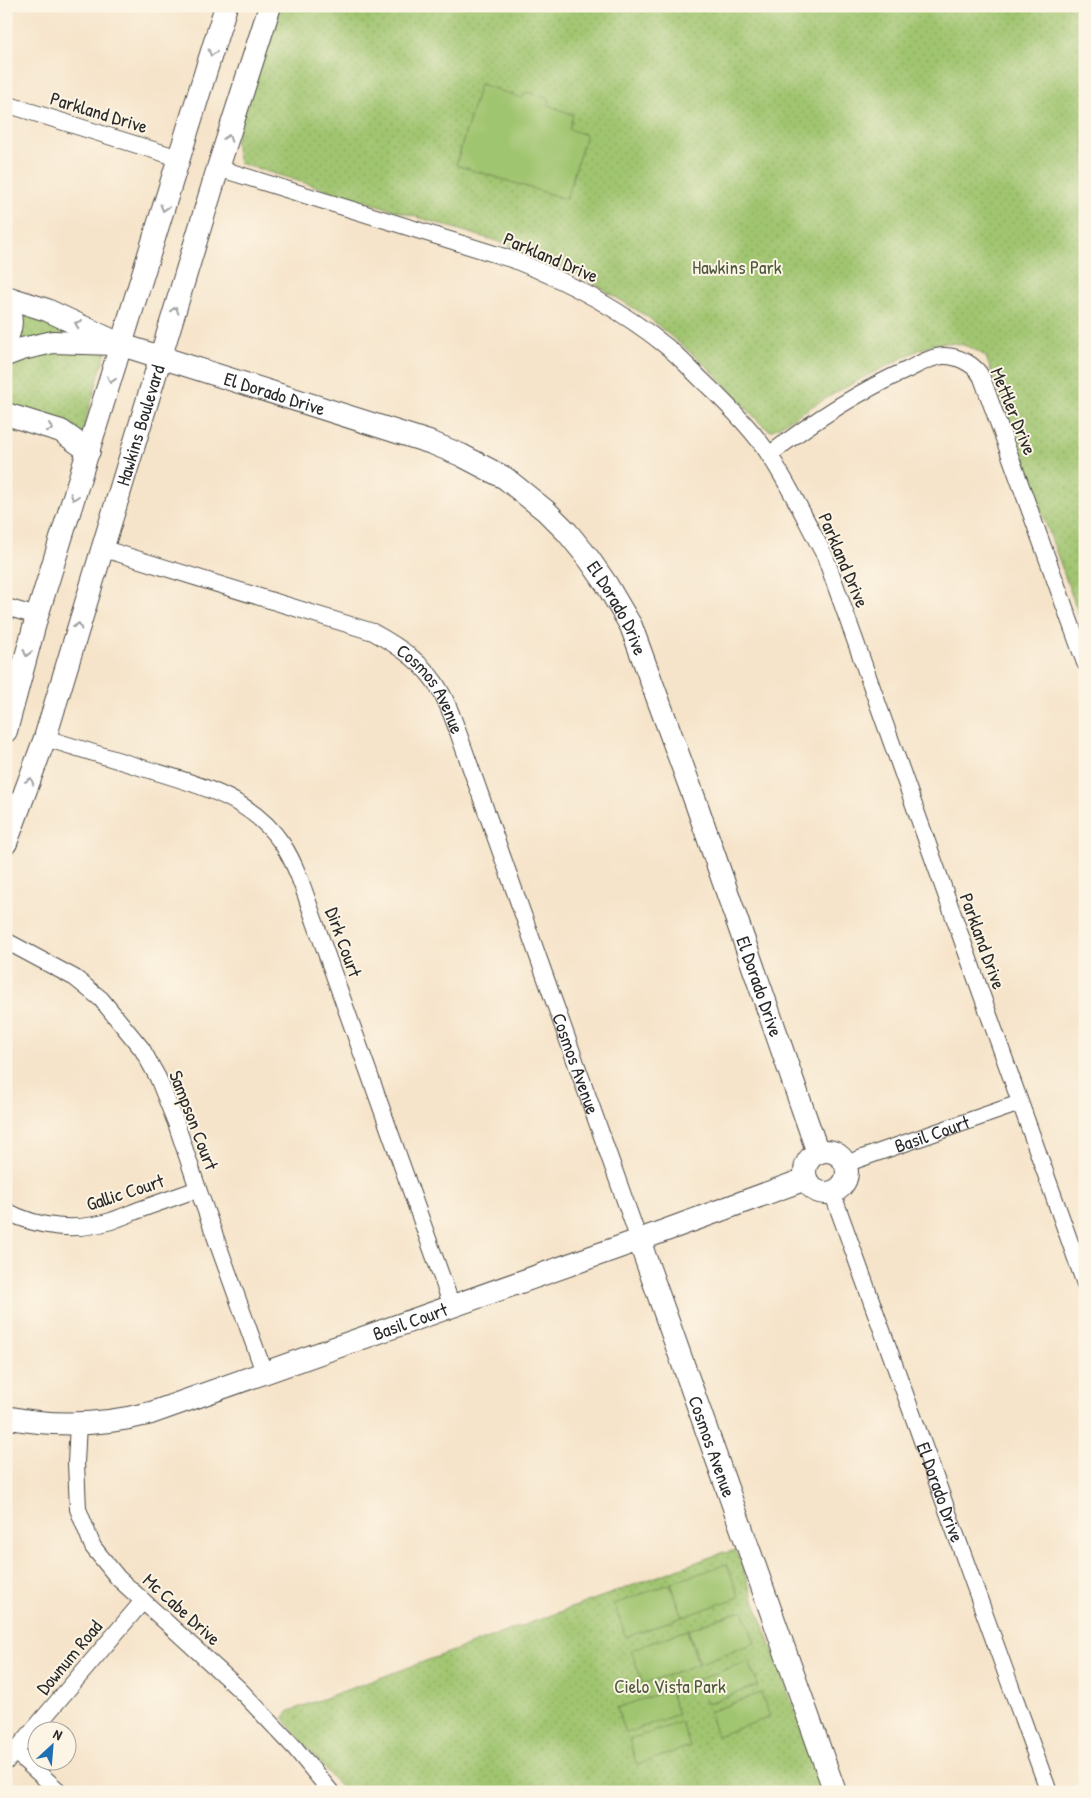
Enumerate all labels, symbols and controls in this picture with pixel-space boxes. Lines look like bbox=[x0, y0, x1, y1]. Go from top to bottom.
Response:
one-way arrow bbox=[207, 48, 217, 56]
street label: Parkland Drive bbox=[47, 85, 151, 139]
one-way arrow bbox=[222, 135, 232, 143]
one-way arrow bbox=[159, 204, 169, 212]
street label: Parkland Drive bbox=[500, 225, 603, 289]
park label: Hawkins Park bbox=[692, 254, 782, 280]
one-way arrow bbox=[169, 307, 179, 315]
one-way arrow bbox=[74, 320, 83, 330]
street label: Hawkins Boulevard bbox=[109, 361, 171, 489]
street label: Mettler Drive bbox=[985, 363, 1043, 459]
street label: El Dorado Drive bbox=[221, 365, 329, 422]
one-way arrow bbox=[106, 375, 116, 384]
one-way arrow bbox=[45, 422, 53, 432]
one-way arrow bbox=[70, 493, 80, 501]
street label: Parkland Drive bbox=[812, 509, 876, 612]
street label: El Dorado Drive bbox=[581, 555, 654, 659]
one-way arrow bbox=[73, 622, 83, 631]
street label: Cosmos Avenue bbox=[391, 637, 471, 738]
one-way arrow bbox=[22, 648, 33, 657]
one-way arrow bbox=[24, 777, 34, 786]
street label: Parkland Drive bbox=[954, 889, 1013, 993]
street label: Dirk Court bbox=[319, 904, 369, 981]
street label: El Dorado Drive bbox=[730, 933, 790, 1040]
street label: Cosmos Avenue bbox=[546, 1009, 606, 1118]
street label: Sampson Court bbox=[163, 1066, 225, 1174]
street label: Basil Court bbox=[891, 1109, 973, 1159]
street label: Gallic Court bbox=[83, 1167, 168, 1217]
street label: Basil Court bbox=[369, 1296, 451, 1346]
street label: Cosmos Avenue bbox=[682, 1392, 742, 1501]
street label: El Dorado Drive bbox=[910, 1438, 971, 1546]
street label: Mc Cabe Drive bbox=[137, 1567, 227, 1651]
street label: Downum Road bbox=[30, 1614, 108, 1700]
park label: Cielo Vista Park bbox=[614, 1673, 726, 1699]
north arrow bbox=[28, 1720, 78, 1770]
text: N bbox=[50, 1724, 66, 1744]

